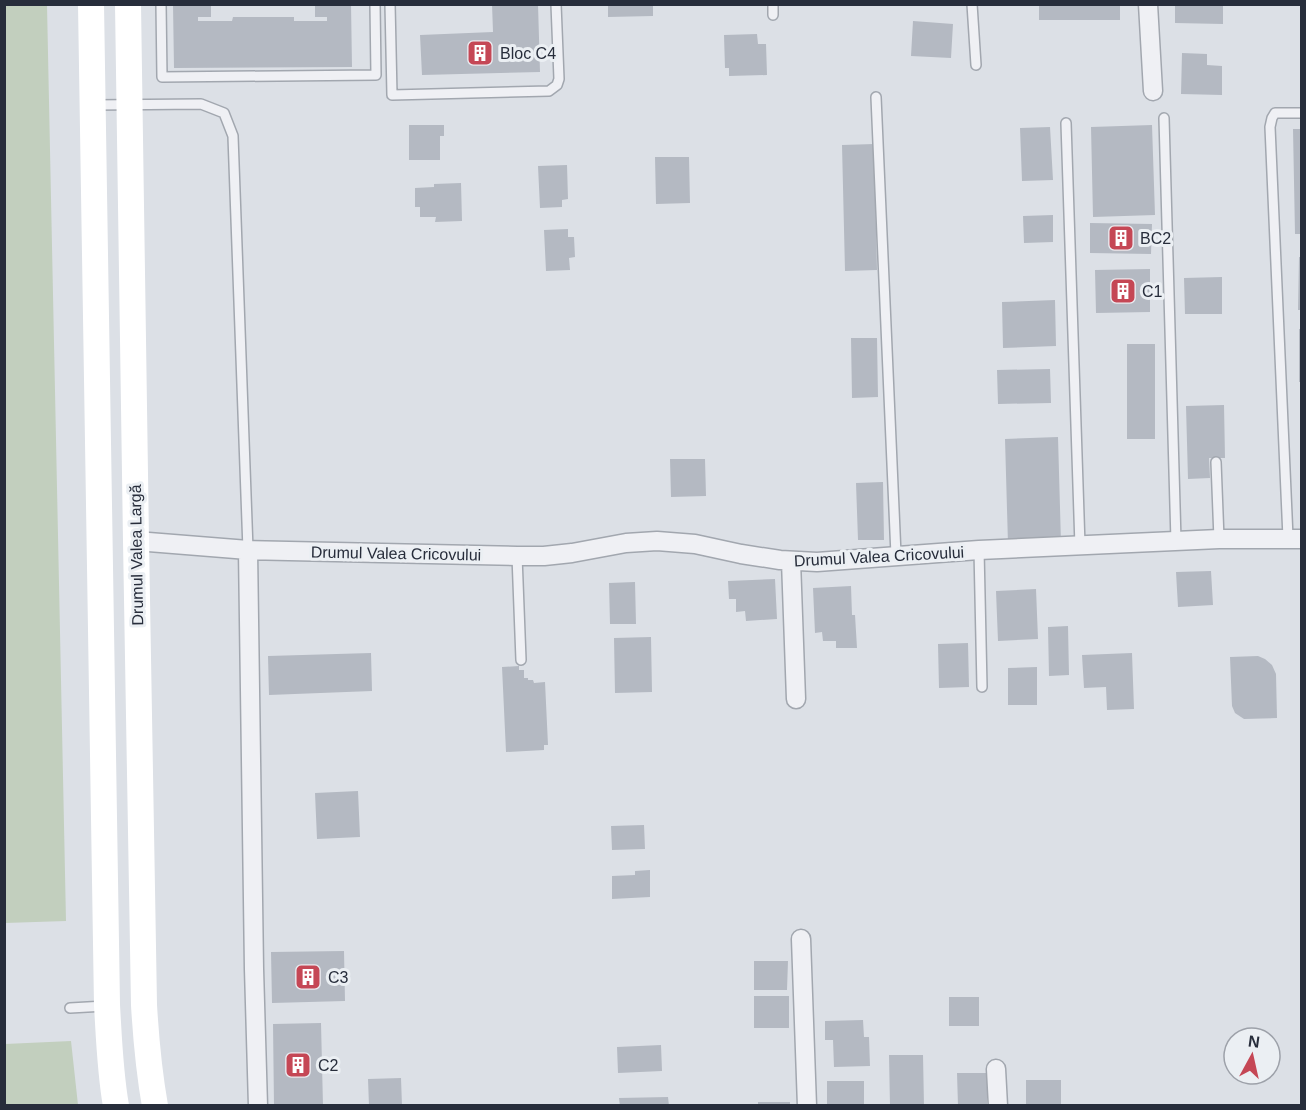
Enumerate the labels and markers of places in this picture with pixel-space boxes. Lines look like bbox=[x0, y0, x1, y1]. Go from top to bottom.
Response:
building icon: Bloc C4 bbox=[465, 38, 495, 68]
place label: Bloc C4 bbox=[500, 45, 556, 62]
building icon: BC2 bbox=[1106, 223, 1136, 253]
place label: BC2 bbox=[1140, 230, 1171, 247]
building icon: C1 bbox=[1108, 276, 1138, 306]
place label: C1 bbox=[1142, 283, 1163, 300]
building icon: C3 bbox=[293, 962, 323, 992]
place label: C3 bbox=[328, 969, 349, 986]
building icon: C2 bbox=[283, 1050, 313, 1080]
place label: C2 bbox=[318, 1057, 339, 1074]

